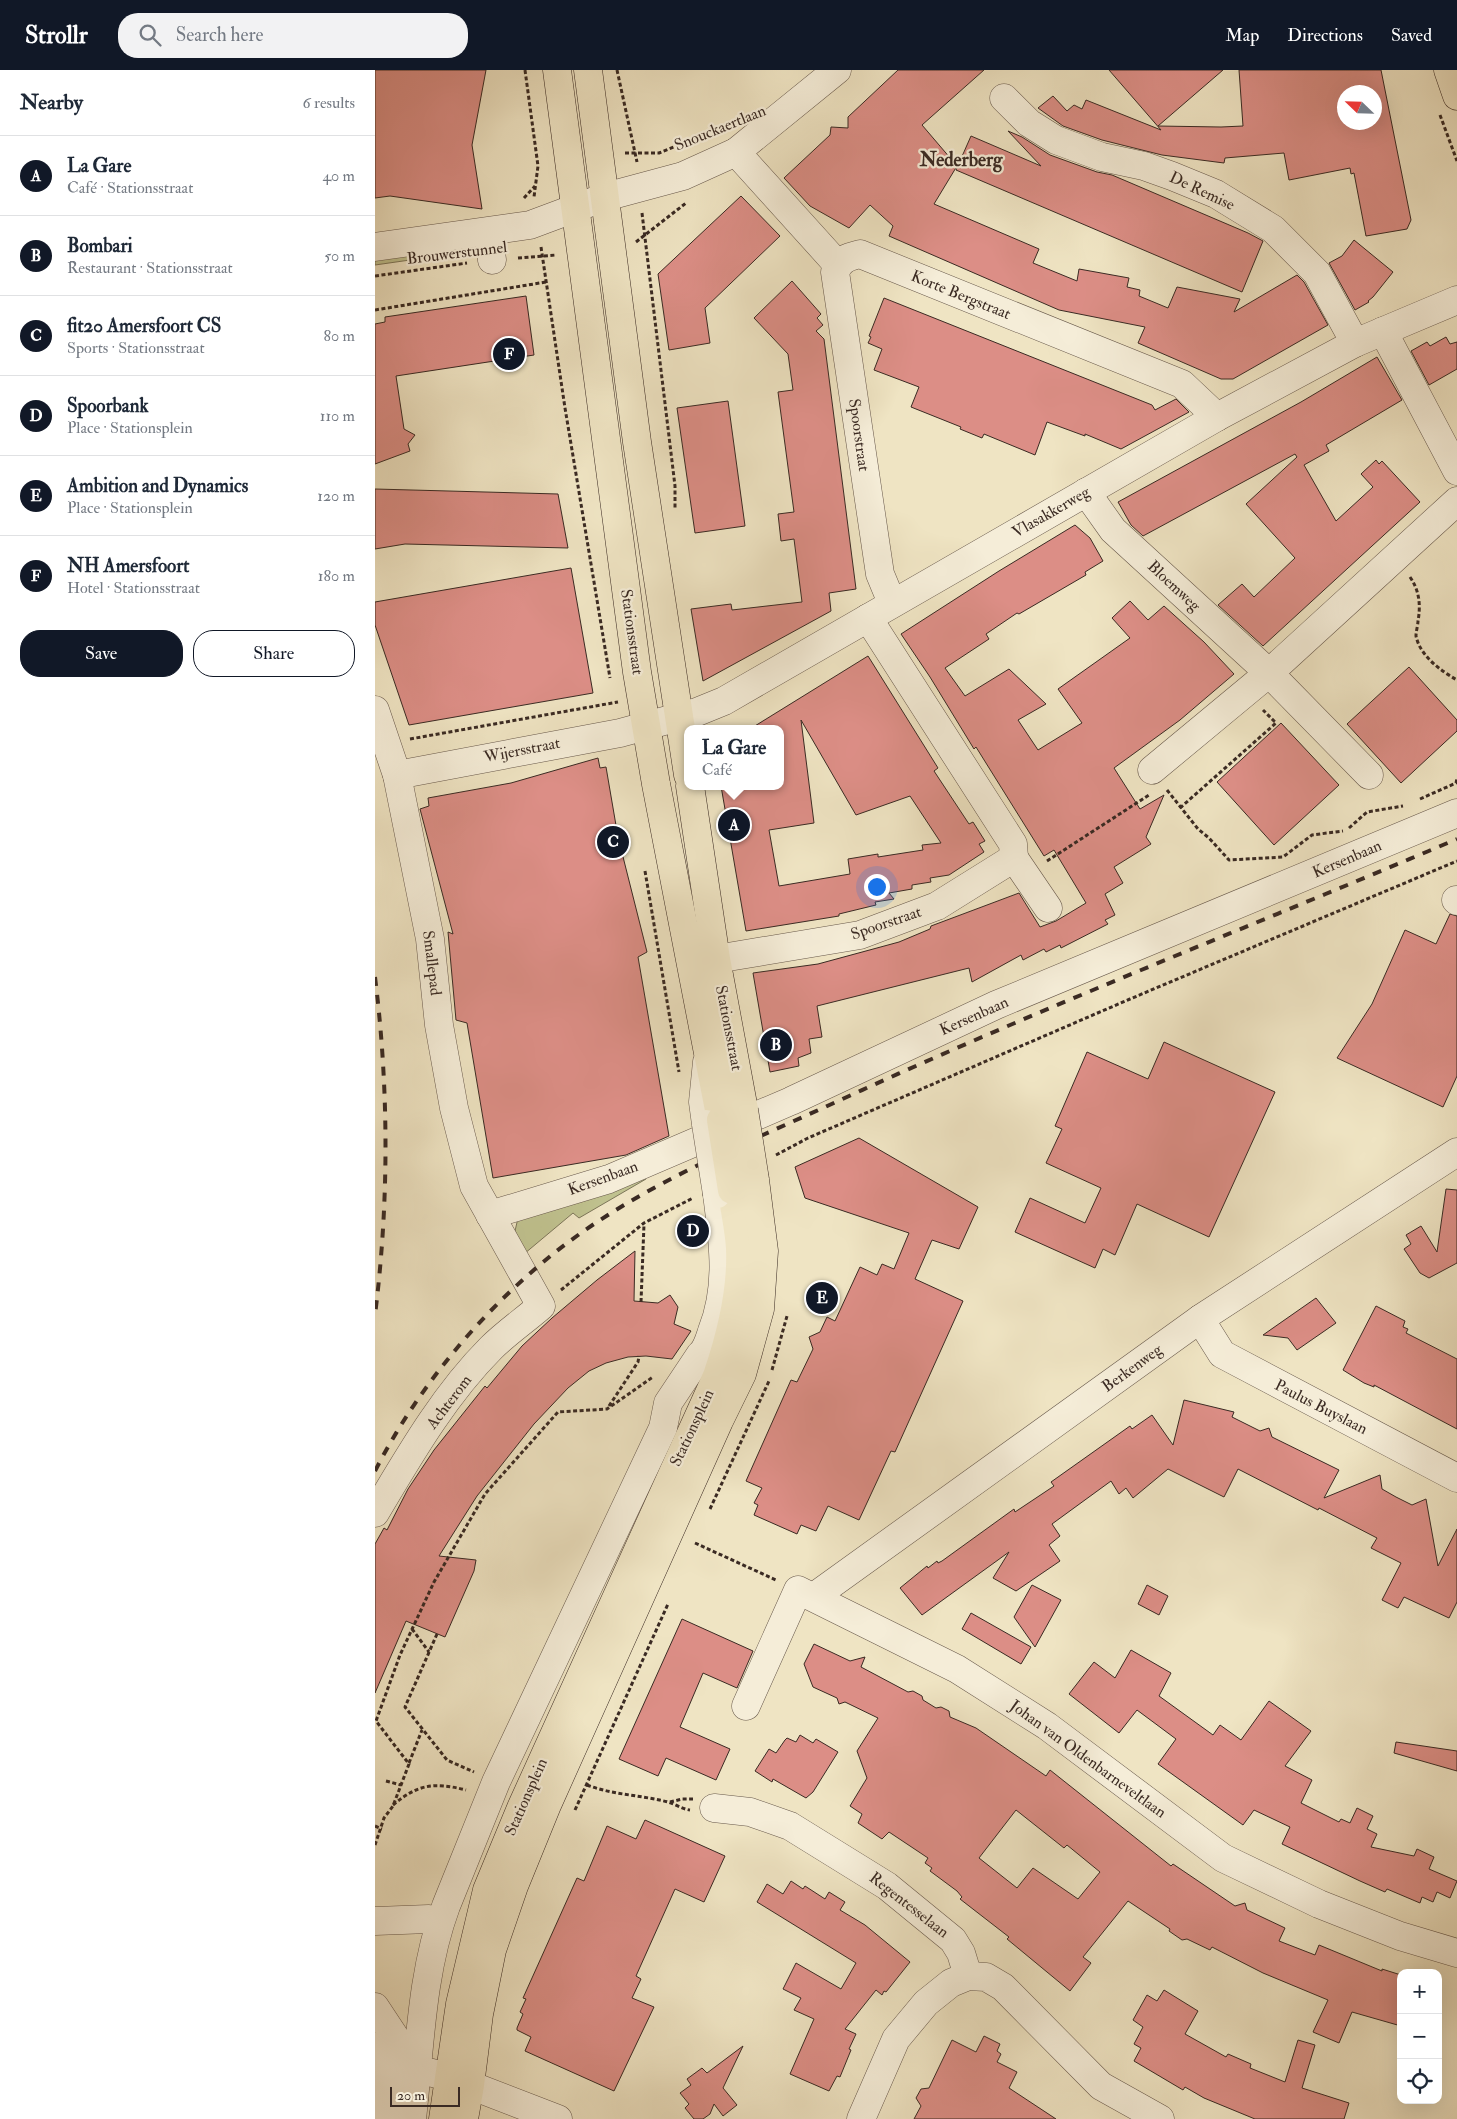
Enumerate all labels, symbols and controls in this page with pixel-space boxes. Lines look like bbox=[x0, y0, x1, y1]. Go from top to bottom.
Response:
search box bbox=[118, 13, 468, 58]
text: Strollr bbox=[25, 20, 88, 51]
icon: search bbox=[136, 21, 164, 49]
text: Search here bbox=[176, 23, 264, 47]
text: Map bbox=[1226, 24, 1259, 47]
text: Directions bbox=[1287, 24, 1363, 47]
text: Saved bbox=[1391, 24, 1432, 47]
north arrow bbox=[1337, 85, 1382, 130]
text: Nearby bbox=[20, 89, 83, 116]
text: 6 results bbox=[303, 93, 355, 113]
street label: Snouckaertlaan bbox=[671, 101, 769, 155]
district label: Nederberg bbox=[919, 148, 1003, 173]
text: La Gare bbox=[67, 154, 131, 178]
text: A bbox=[31, 166, 41, 186]
text: 40 m bbox=[322, 166, 355, 186]
street label: De Remise bbox=[1166, 167, 1238, 215]
text: Café · Stationsstraat bbox=[67, 178, 193, 198]
text: Bombari bbox=[67, 234, 133, 258]
street label: Brouwerstunnel bbox=[406, 237, 508, 269]
text: B bbox=[31, 246, 41, 266]
text: 50 m bbox=[324, 246, 355, 266]
text: Restaurant · Stationsstraat bbox=[67, 258, 233, 278]
street label: Korte Bergstraat bbox=[908, 266, 1014, 324]
text: fit20 Amersfoort CS bbox=[67, 314, 221, 338]
text: C bbox=[30, 326, 42, 346]
text: 80 m bbox=[324, 326, 355, 346]
pin: F bbox=[493, 335, 525, 373]
text: Sports · Stationsstraat bbox=[67, 338, 205, 358]
text: Spoorbank bbox=[67, 394, 149, 418]
street label: Spoorstraat bbox=[843, 397, 874, 473]
text: D bbox=[29, 406, 43, 426]
text: 110 m bbox=[320, 406, 355, 426]
text: Place · Stationsplein bbox=[67, 418, 193, 438]
text: Ambition and Dynamics bbox=[67, 474, 248, 498]
street label: Vlasakkerweg bbox=[1009, 481, 1094, 542]
text: E bbox=[30, 486, 42, 506]
text: 120 m bbox=[317, 486, 355, 506]
text: Place · Stationsplein bbox=[67, 498, 193, 518]
text: NH Amersfoort bbox=[67, 554, 189, 578]
street label: Bloemweg bbox=[1143, 556, 1206, 616]
text: F bbox=[31, 566, 41, 586]
text: 180 m bbox=[318, 566, 355, 586]
text: Hotel · Stationsstraat bbox=[67, 578, 200, 598]
street label: Stationsstraat bbox=[616, 588, 648, 676]
button: Save bbox=[20, 630, 183, 677]
button: Share bbox=[193, 630, 355, 677]
popup bbox=[684, 725, 784, 790]
street label: Wijersstraat bbox=[481, 733, 562, 767]
text: La Gare bbox=[702, 736, 766, 760]
text: Café bbox=[702, 760, 732, 780]
pin: A bbox=[718, 806, 750, 844]
pin: C bbox=[597, 823, 629, 861]
street label: Kersenbaan bbox=[1309, 835, 1385, 883]
your location bbox=[864, 874, 890, 900]
street label: Spoorstraat bbox=[848, 902, 924, 945]
street label: Smallepad bbox=[417, 929, 446, 997]
street label: Stationsstraat bbox=[711, 984, 747, 1072]
street label: Kersenbaan bbox=[936, 992, 1012, 1040]
pin: B bbox=[760, 1026, 792, 1064]
street label: Kersenbaan bbox=[565, 1156, 641, 1200]
pin: D bbox=[677, 1212, 709, 1250]
pin: E bbox=[806, 1279, 838, 1317]
street label: Berkenweg bbox=[1098, 1339, 1167, 1397]
street label: Achterom bbox=[422, 1370, 476, 1434]
street label: Paulus Buyslaan bbox=[1271, 1375, 1371, 1439]
street label: Stationsplein bbox=[665, 1386, 719, 1470]
street label: Johan van Oldenbarneveltlaan bbox=[1004, 1695, 1170, 1823]
street label: Stationsplein bbox=[500, 1755, 553, 1839]
street label: Regentesselaan bbox=[865, 1868, 953, 1942]
map controls bbox=[1397, 1969, 1442, 2104]
button: + bbox=[1397, 1969, 1442, 2014]
button: − bbox=[1397, 2014, 1442, 2059]
button: locate bbox=[1397, 2059, 1442, 2104]
scale bar bbox=[390, 2084, 460, 2107]
text: 20 m bbox=[397, 2087, 425, 2104]

